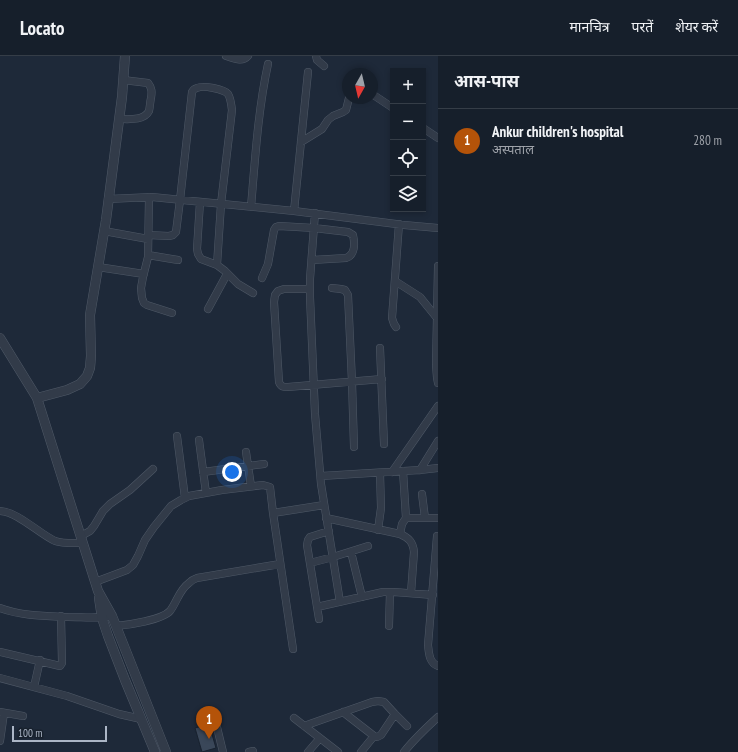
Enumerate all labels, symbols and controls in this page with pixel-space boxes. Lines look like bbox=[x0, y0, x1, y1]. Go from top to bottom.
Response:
text: Locato bbox=[20, 16, 65, 40]
text: मानचित्र bbox=[570, 18, 610, 36]
text: परतें bbox=[632, 18, 653, 36]
text: शेयर करें bbox=[675, 18, 718, 36]
north arrow bbox=[342, 68, 378, 104]
map controls bbox=[390, 68, 426, 212]
button: + bbox=[390, 68, 426, 104]
text: आस-पास bbox=[454, 70, 519, 92]
button: − bbox=[390, 104, 426, 140]
text: Ankur children's hospital bbox=[492, 122, 623, 141]
text: 1 bbox=[464, 132, 470, 149]
text: 280 m bbox=[693, 132, 722, 149]
button: locate bbox=[390, 140, 426, 176]
text: अस्पताल bbox=[492, 141, 534, 158]
button: layers bbox=[390, 176, 426, 212]
your location bbox=[222, 462, 242, 482]
pin: 1 bbox=[196, 706, 222, 739]
scale bar bbox=[12, 724, 107, 743]
text: 100 m bbox=[18, 726, 42, 740]

